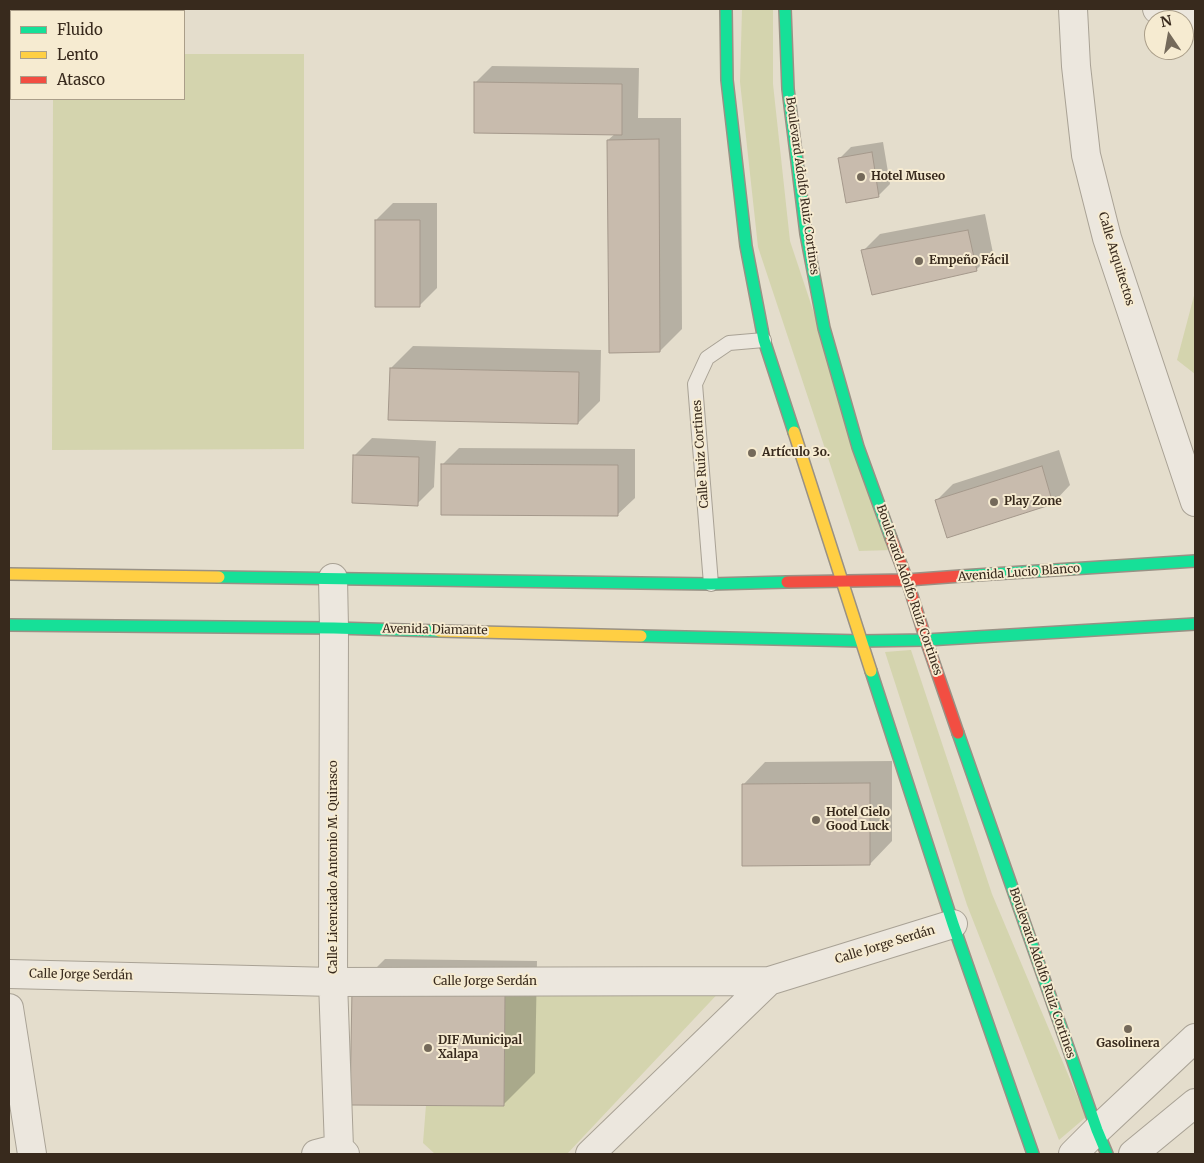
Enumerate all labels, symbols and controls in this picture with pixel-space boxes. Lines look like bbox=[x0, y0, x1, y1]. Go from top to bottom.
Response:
legend bbox=[10, 10, 185, 100]
north arrow bbox=[1144, 10, 1194, 60]
text: N bbox=[1159, 11, 1173, 31]
text: Fluido bbox=[57, 20, 103, 39]
text: Lento bbox=[57, 45, 98, 64]
text: Atasco bbox=[57, 70, 105, 89]
street label: Boulevard Adolfo Ruiz Cortines bbox=[782, 96, 822, 276]
place label: Hotel Museo bbox=[871, 170, 945, 184]
marker: Hotel Museo bbox=[855, 171, 867, 183]
street label: Calle Arquitectos bbox=[1095, 210, 1137, 308]
place label: Empeño Fácil bbox=[929, 254, 1009, 268]
marker: Empeño Fácil bbox=[913, 255, 925, 267]
street label: Calle Ruiz Cortines bbox=[690, 399, 712, 509]
place label: Artículo 3o. bbox=[762, 446, 830, 460]
marker: Artículo 3o. bbox=[746, 447, 758, 459]
place label: Play Zone bbox=[1004, 495, 1062, 509]
marker: Play Zone bbox=[988, 496, 1000, 508]
street label: Boulevard Adolfo Ruiz Cortines bbox=[873, 503, 945, 677]
street label: Avenida Lucio Blanco bbox=[957, 562, 1081, 584]
street label: Avenida Diamante bbox=[382, 622, 488, 638]
street label: Calle Licenciado Antonio M. Quirasco bbox=[327, 760, 341, 974]
place label: Hotel Cielo Good Luck bbox=[826, 806, 890, 834]
marker: Hotel Cielo Good Luck bbox=[810, 814, 822, 826]
street label: Boulevard Adolfo Ruiz Cortines bbox=[1006, 886, 1078, 1060]
street label: Calle Jorge Serdán bbox=[833, 923, 937, 967]
street label: Calle Jorge Serdán bbox=[29, 967, 133, 983]
street label: Calle Jorge Serdán bbox=[433, 975, 537, 989]
marker: Gasolinera bbox=[1122, 1023, 1134, 1035]
place label: DIF Municipal Xalapa bbox=[438, 1034, 522, 1062]
place label: Gasolinera bbox=[1096, 1037, 1160, 1051]
marker: DIF Municipal Xalapa bbox=[422, 1042, 434, 1054]

